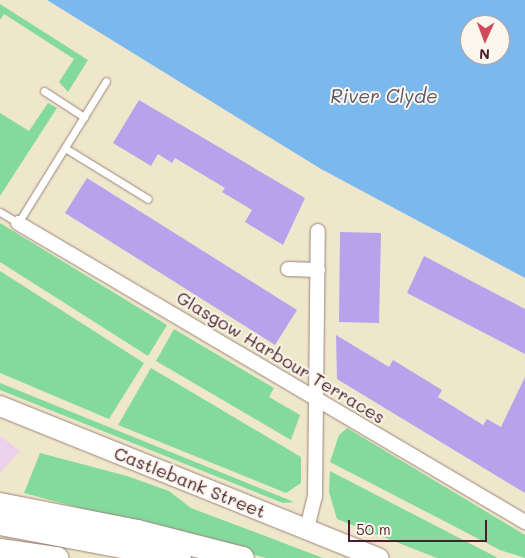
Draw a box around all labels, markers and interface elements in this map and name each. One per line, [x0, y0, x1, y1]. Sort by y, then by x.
north arrow [460, 15, 510, 65]
text: N [479, 45, 490, 64]
water label: River Clyde [330, 85, 438, 107]
street label: Glasgow Harbour Terraces [173, 286, 389, 428]
street label: Castlebank Street [111, 442, 269, 522]
scale bar [350, 510, 489, 542]
text: 50 m [356, 519, 391, 539]

